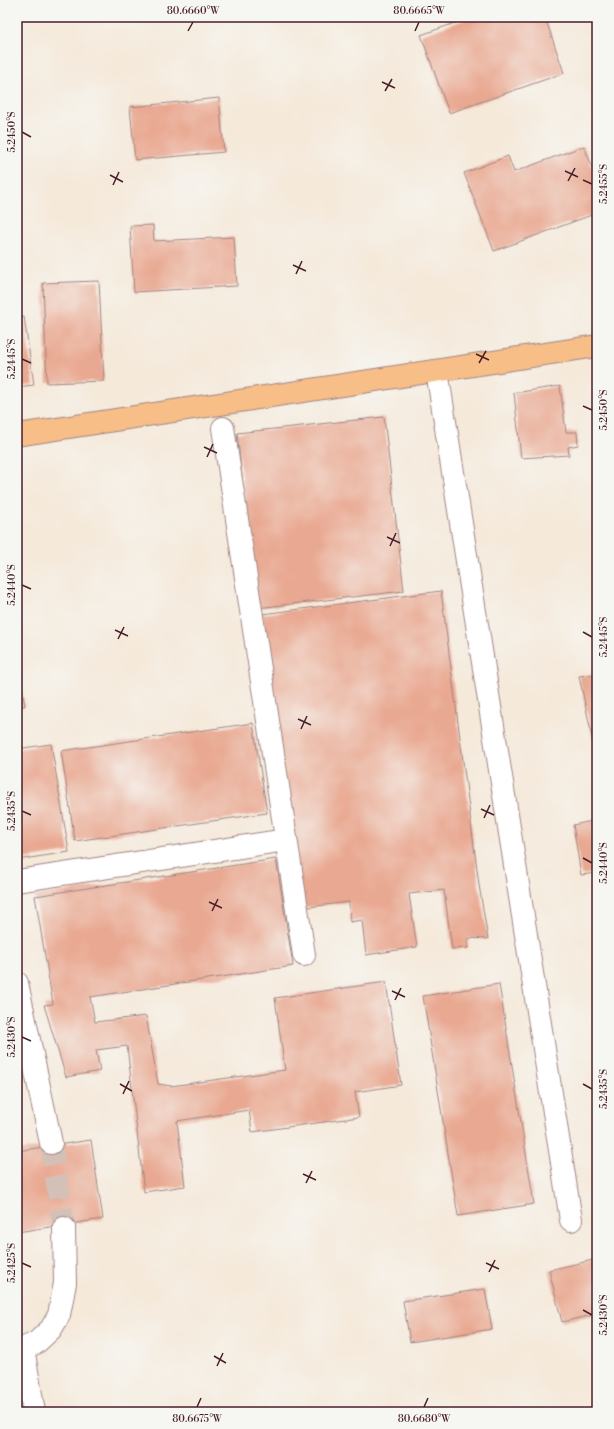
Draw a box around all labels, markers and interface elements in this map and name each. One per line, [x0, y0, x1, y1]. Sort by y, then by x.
text: 80.6660°W [167, 5, 220, 17]
text: 80.6665°W [393, 5, 446, 17]
text: 5.2450°S [6, 111, 18, 153]
text: 5.2455°S [598, 164, 610, 204]
text: 5.2445°S [6, 338, 18, 379]
text: 5.2450°S [598, 389, 610, 431]
text: 5.2440°S [6, 564, 18, 606]
text: 5.2445°S [598, 616, 610, 657]
text: 5.2435°S [6, 791, 18, 831]
text: 5.2440°S [598, 842, 610, 884]
text: 5.2430°S [6, 1016, 18, 1058]
text: 5.2435°S [598, 1069, 610, 1109]
text: 5.2425°S [6, 1243, 18, 1283]
text: 5.2430°S [598, 1294, 610, 1336]
text: 80.6675°W [172, 1413, 223, 1425]
text: 80.6680°W [398, 1413, 451, 1425]

